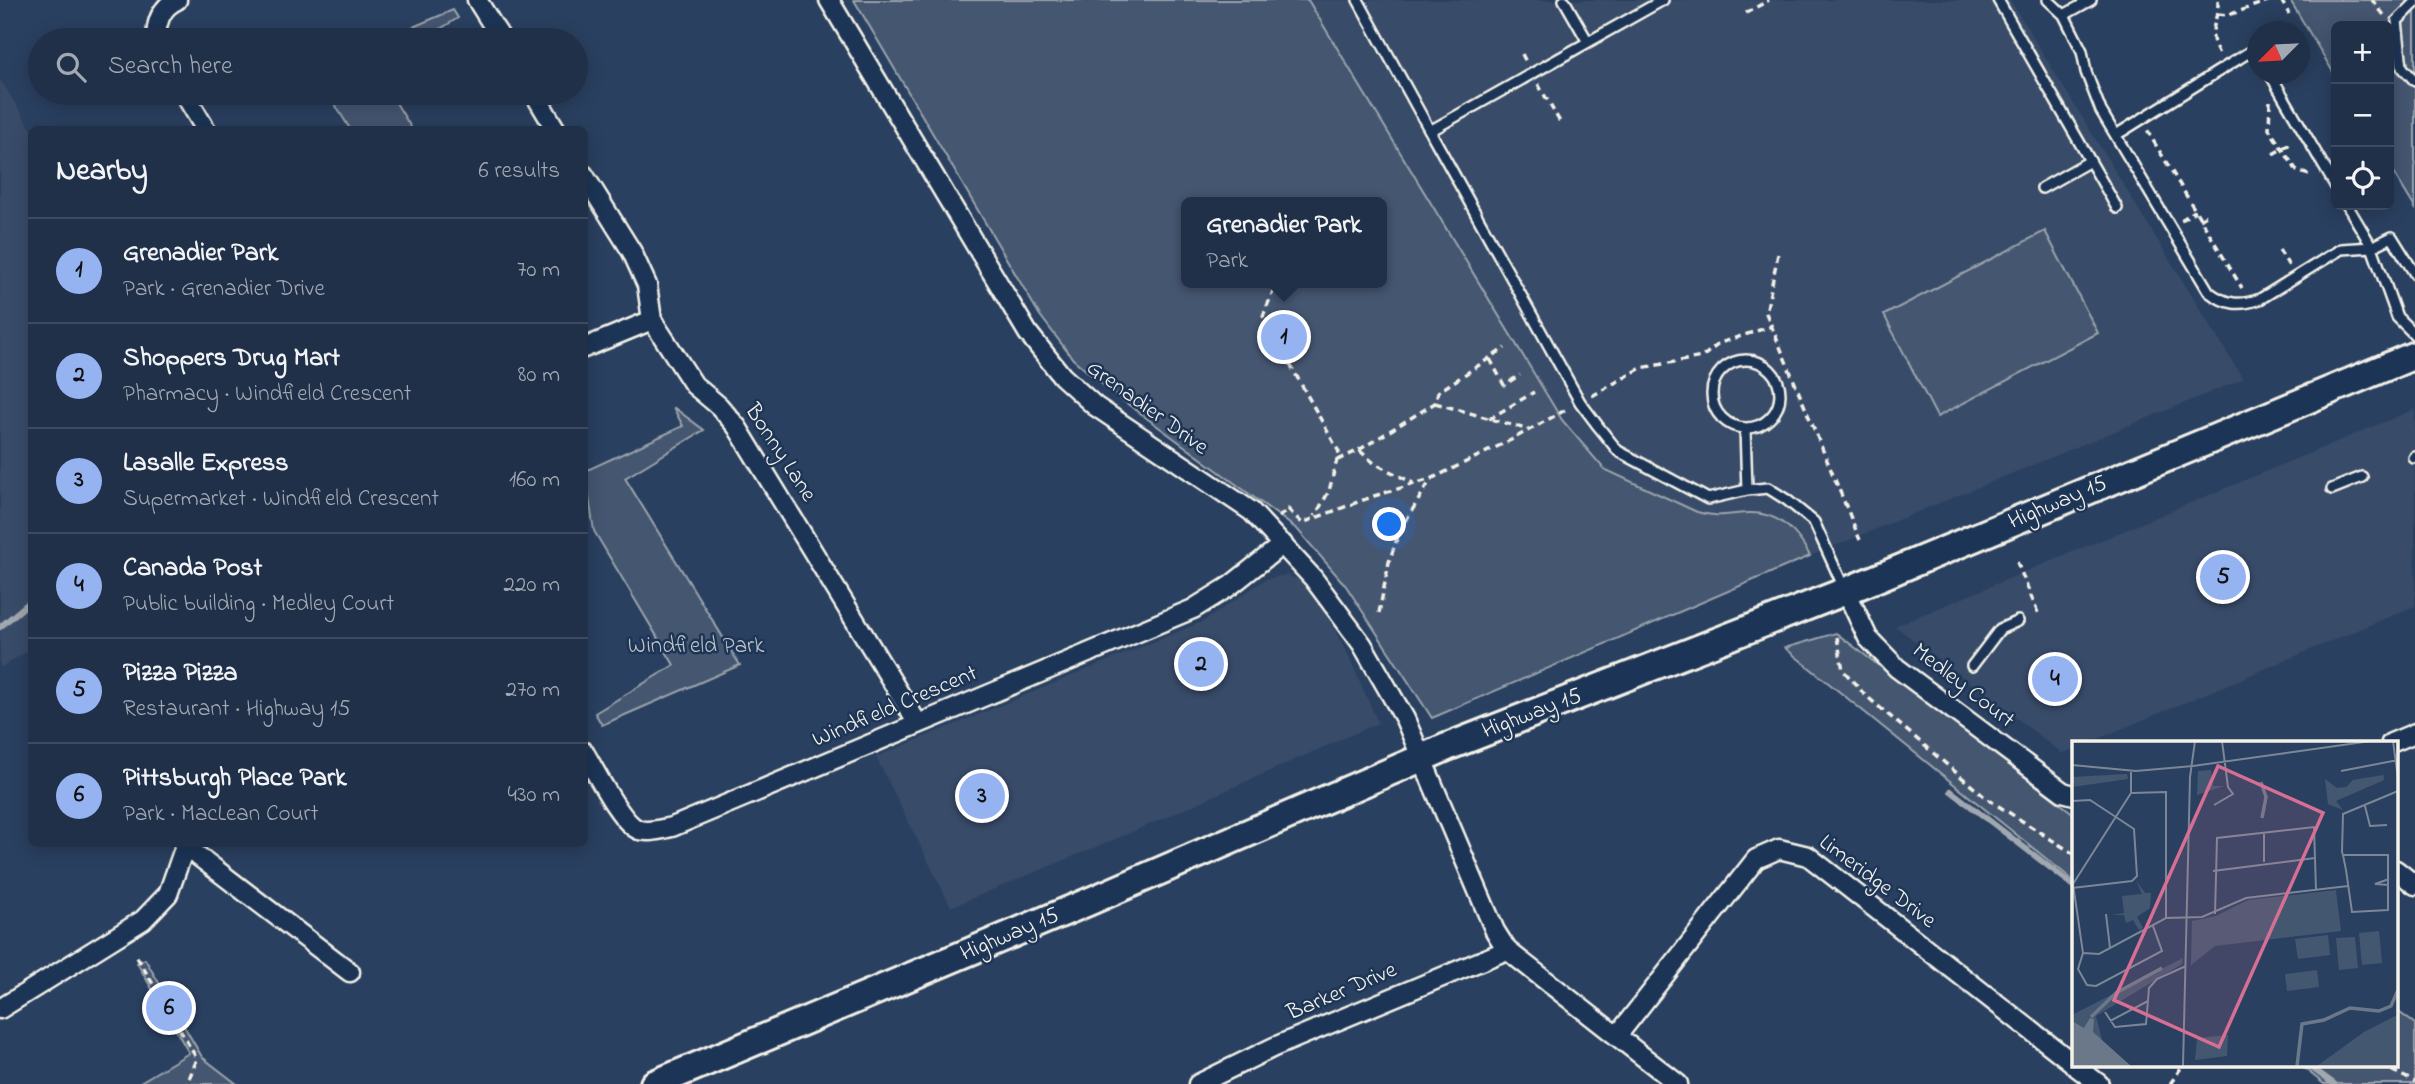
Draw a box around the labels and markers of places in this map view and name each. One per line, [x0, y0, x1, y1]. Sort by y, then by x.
pin: 1 [1261, 311, 1307, 363]
pin: 5 [2200, 551, 2246, 603]
pin: 2 [1178, 638, 1224, 690]
pin: 4 [2032, 653, 2078, 705]
pin: 3 [959, 770, 1005, 822]
pin: 6 [146, 982, 192, 1034]

